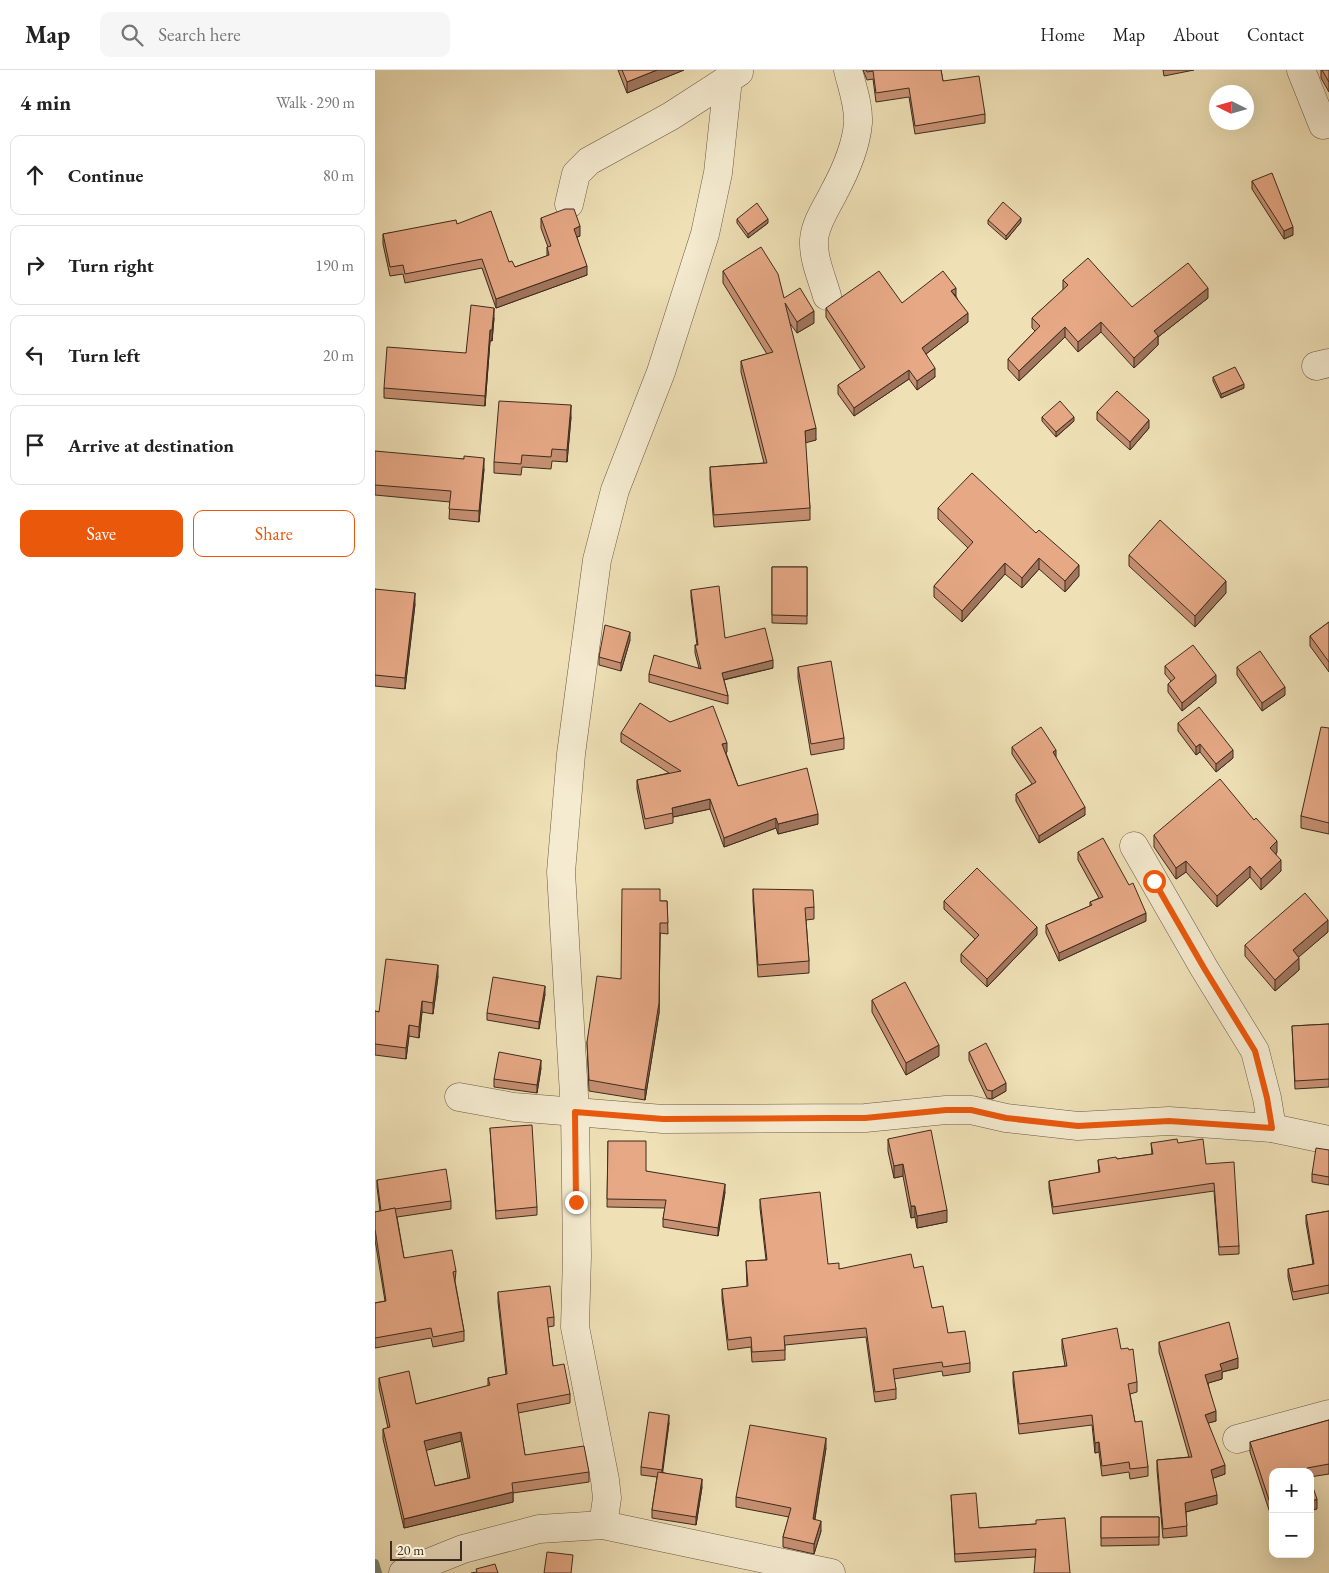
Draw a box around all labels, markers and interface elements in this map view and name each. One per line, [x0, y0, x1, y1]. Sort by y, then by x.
search box [100, 12, 450, 57]
text: Map [25, 19, 70, 50]
icon: search [118, 21, 146, 49]
text: Search here [158, 22, 241, 47]
text: Home [1040, 23, 1085, 46]
text: Map [1113, 23, 1145, 46]
text: About [1173, 23, 1219, 46]
text: Contact [1247, 23, 1304, 46]
north arrow [1209, 85, 1254, 130]
text: 4 min [20, 89, 71, 116]
text: Walk · 290 m [276, 92, 355, 113]
icon: ahead [21, 161, 49, 189]
text: Continue [68, 163, 143, 188]
text: 80 m [323, 165, 354, 186]
icon: right [21, 251, 49, 279]
text: Turn right [68, 253, 154, 278]
text: 190 m [315, 255, 354, 276]
icon: left [21, 341, 49, 369]
text: Turn left [68, 343, 140, 368]
text: 20 m [323, 345, 354, 366]
icon: arrive [21, 431, 49, 459]
text: Arrive at destination [68, 433, 234, 458]
button: Save [20, 510, 183, 557]
button: Share [193, 510, 355, 557]
route start [1143, 870, 1166, 893]
route end [565, 1191, 588, 1214]
map controls [1269, 1468, 1314, 1558]
button: + [1269, 1468, 1314, 1513]
button: − [1269, 1513, 1314, 1558]
scale bar [390, 1538, 463, 1561]
text: 20 m [397, 1541, 424, 1559]

